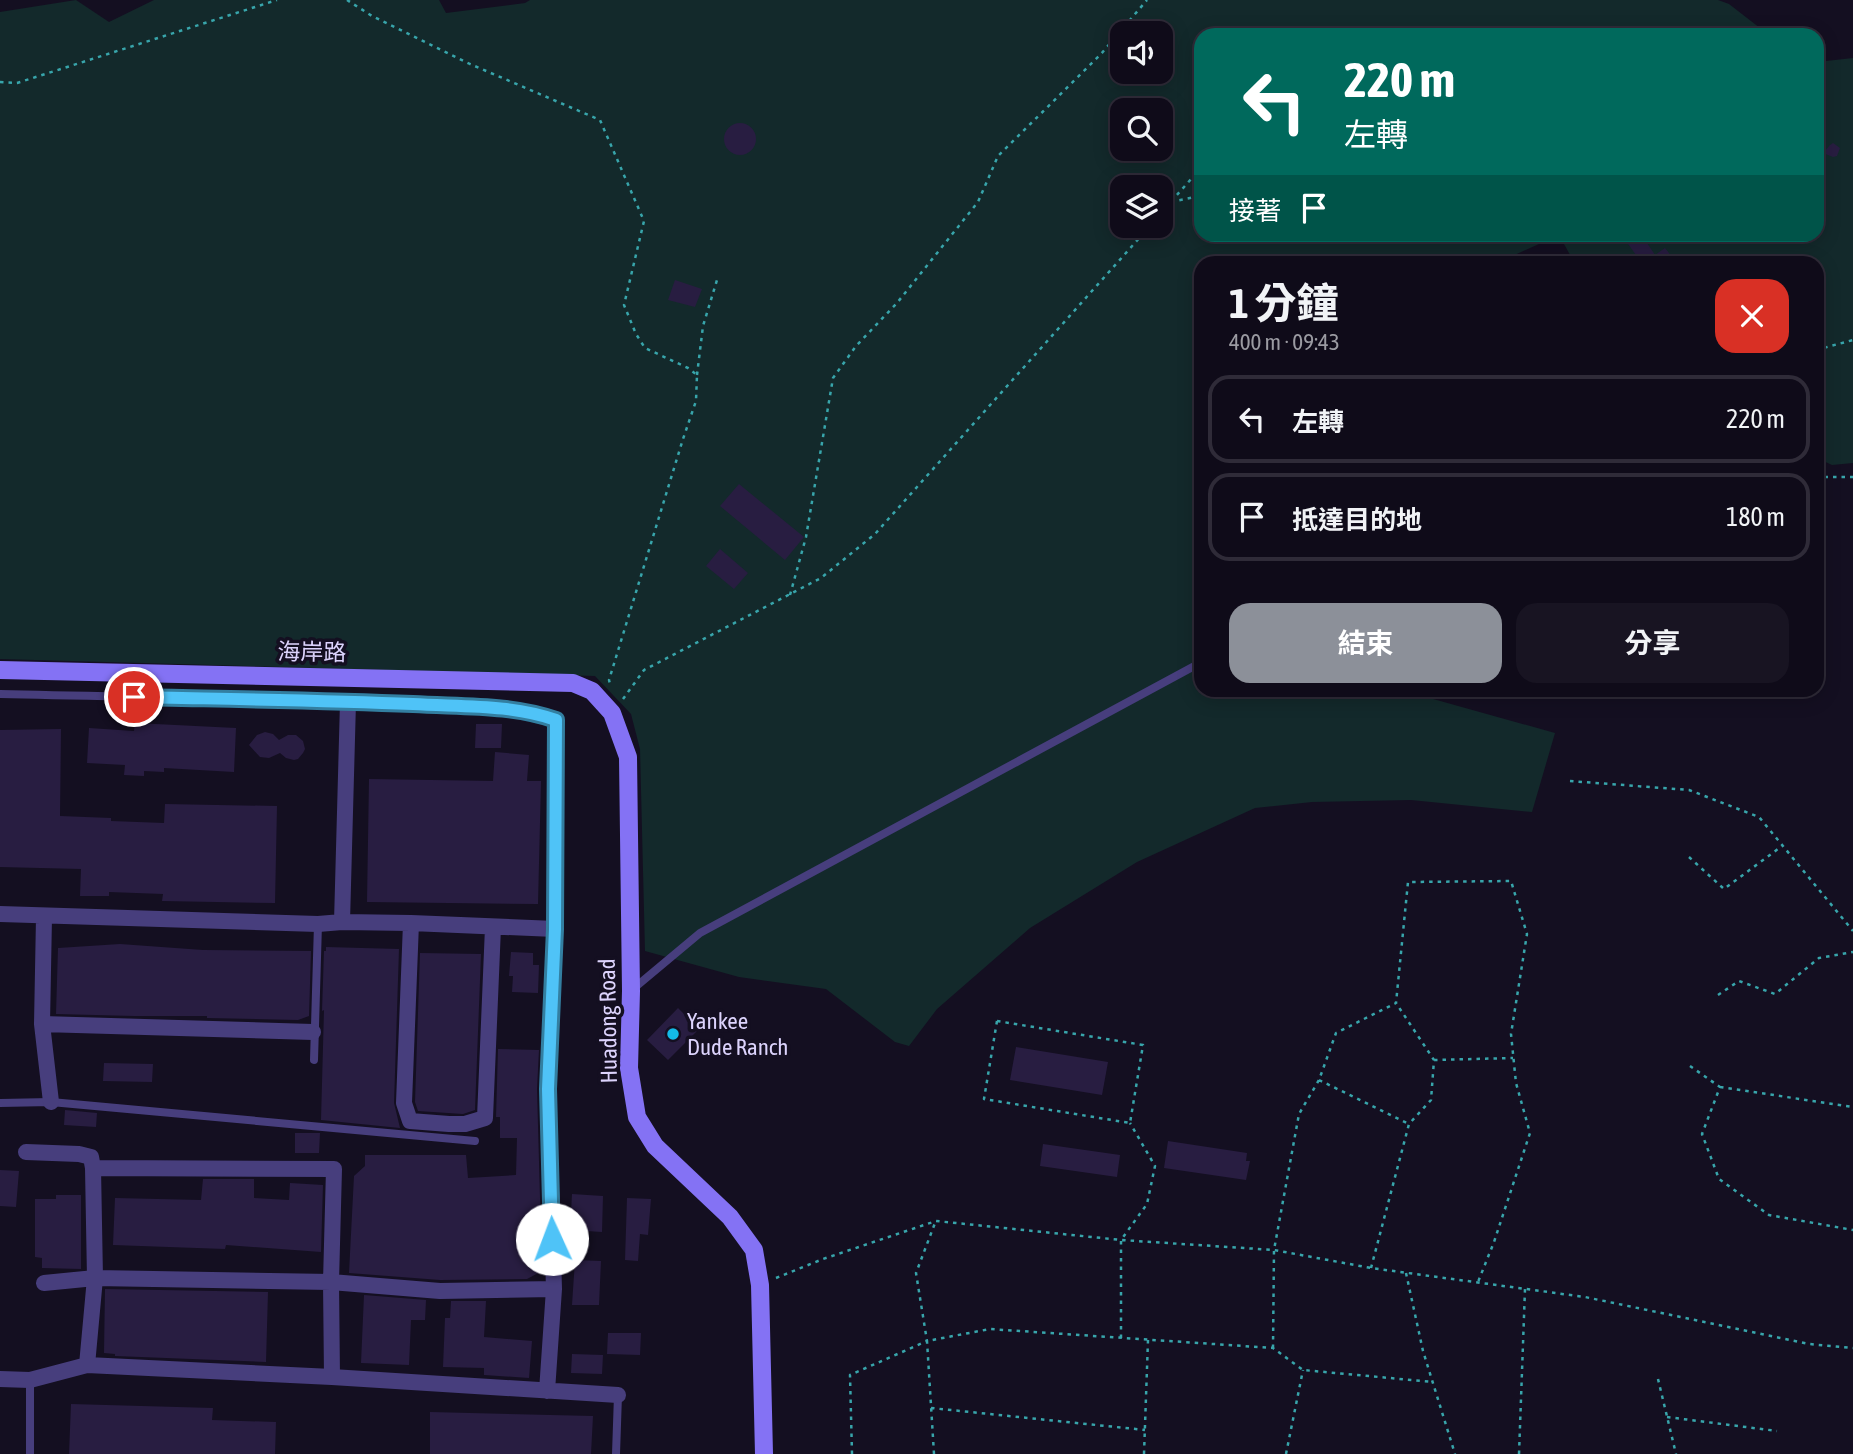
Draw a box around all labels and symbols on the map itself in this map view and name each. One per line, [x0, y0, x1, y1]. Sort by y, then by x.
street label: 海岸路 [277, 638, 347, 666]
pin [104, 667, 164, 727]
street label: Huadong Road [594, 958, 622, 1084]
place label: Yankee Dude Ranch [687, 1008, 789, 1060]
marker: Yankee Dude Ranch [665, 1026, 681, 1042]
position arrow [515, 1202, 589, 1276]

